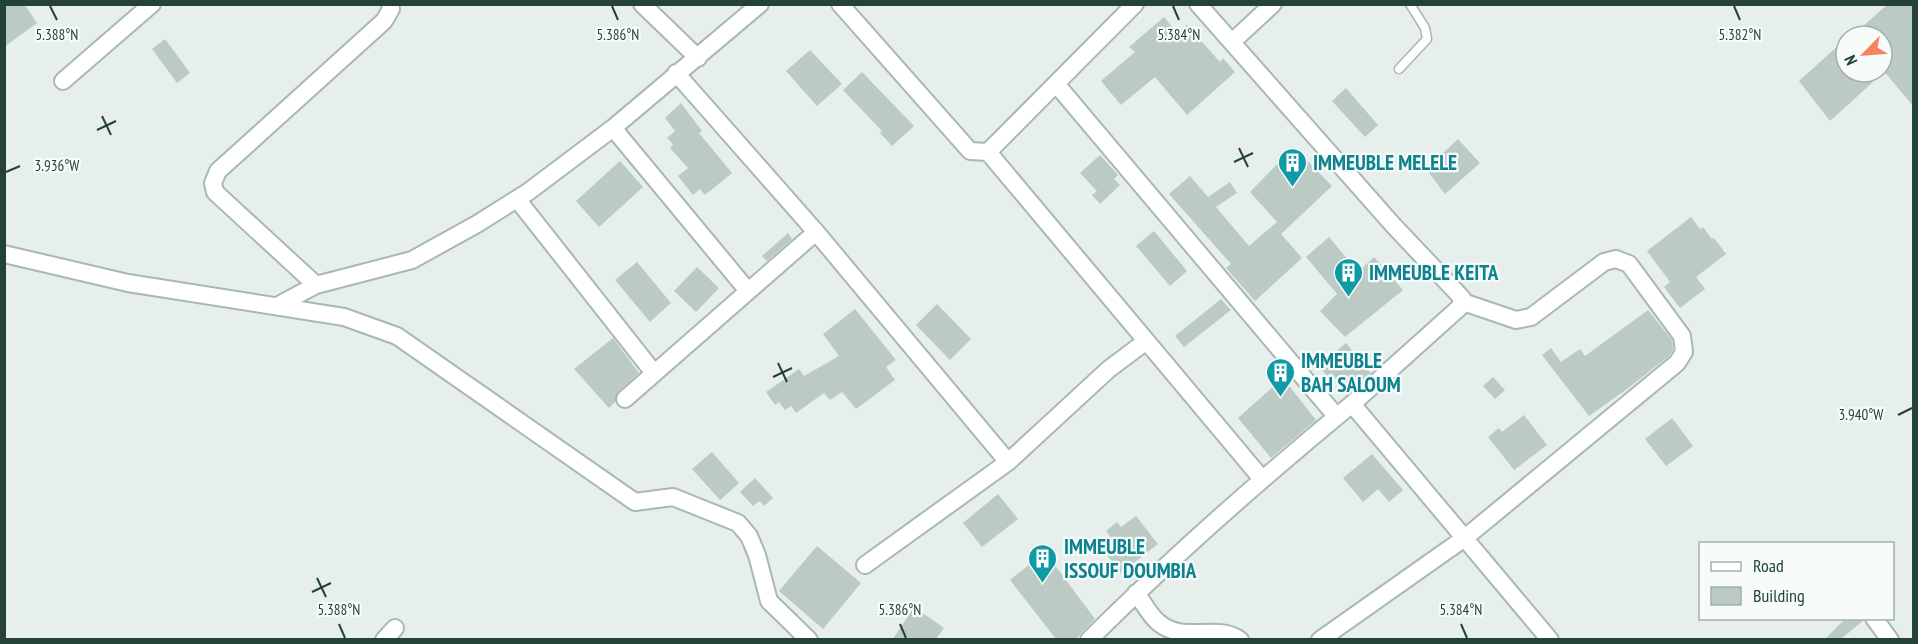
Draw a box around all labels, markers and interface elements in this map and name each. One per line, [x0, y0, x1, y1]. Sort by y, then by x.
north arrow [1834, 24, 1894, 84]
text: 5.388°N [36, 25, 78, 44]
text: 5.386°N [597, 25, 639, 44]
text: 5.384°N [1158, 25, 1200, 44]
text: 5.382°N [1719, 25, 1761, 44]
text: N [1840, 52, 1861, 68]
building icon: IMMEUBLE MELELE [1276, 146, 1308, 188]
place label: IMMEUBLE MELELE [1313, 149, 1457, 176]
text: 3.936°W [35, 156, 79, 175]
building icon: IMMEUBLE KEITA [1332, 256, 1364, 298]
place label: IMMEUBLE KEITA [1369, 259, 1499, 286]
place label: IMMEUBLE BAH SALOUM [1301, 347, 1401, 398]
building icon: IMMEUBLE BAH SALOUM [1264, 356, 1296, 398]
text: 3.940°W [1839, 405, 1883, 424]
place label: IMMEUBLE ISSOUF DOUMBIA [1064, 533, 1197, 584]
building icon: IMMEUBLE ISSOUF DOUMBIA [1027, 542, 1059, 584]
legend [1699, 542, 1894, 620]
text: Road [1753, 554, 1784, 577]
text: Building [1753, 584, 1805, 607]
text: 5.388°N [318, 600, 360, 619]
text: 5.386°N [879, 600, 921, 619]
text: 5.384°N [1440, 600, 1482, 619]

